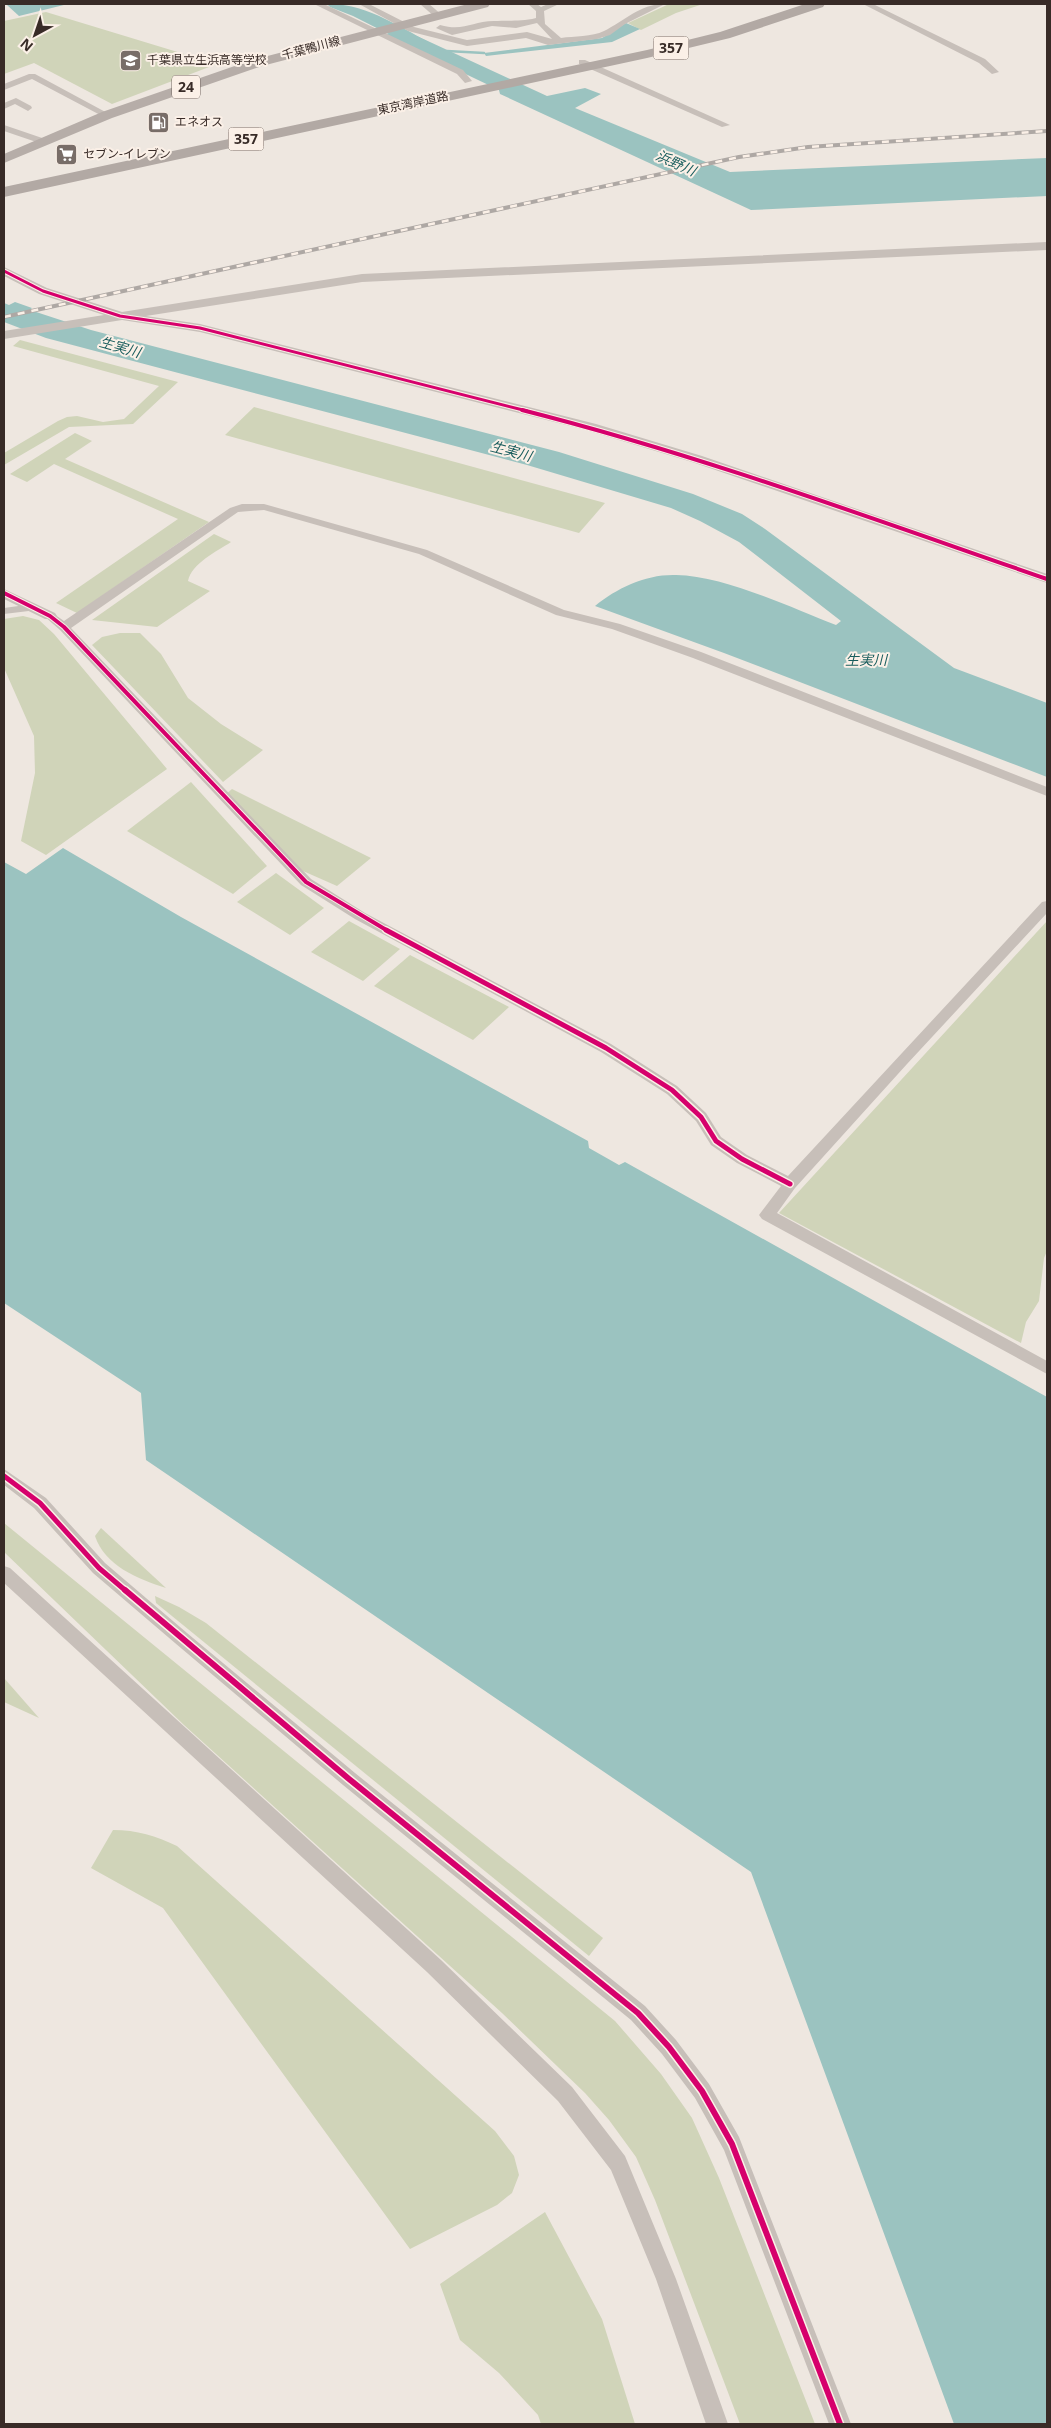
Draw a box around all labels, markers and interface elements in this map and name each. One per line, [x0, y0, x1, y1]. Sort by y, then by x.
north arrow [10, 10, 60, 60]
street label: 千葉鴨川線 [280, 32, 342, 63]
text: N [16, 34, 37, 56]
road number: 357 [654, 36, 688, 59]
school or university icon: 千葉県立生浜高等学校 [119, 48, 143, 72]
place label: 千葉県立生浜高等学校 [147, 51, 267, 68]
road number: 24 [172, 75, 200, 98]
street label: 東京湾岸道路 [376, 87, 450, 118]
fuel station icon: エネオス [147, 110, 171, 134]
place label: エネオス [175, 113, 223, 130]
road number: 357 [228, 128, 264, 150]
supermarket icon: セブン-イレブン [55, 142, 79, 166]
place label: セブン-イレブン [83, 145, 171, 162]
water label: 浜野川 [653, 145, 701, 181]
water label: 生実川 [97, 332, 145, 362]
water label: 生実川 [488, 436, 536, 466]
water label: 生実川 [845, 650, 889, 669]

